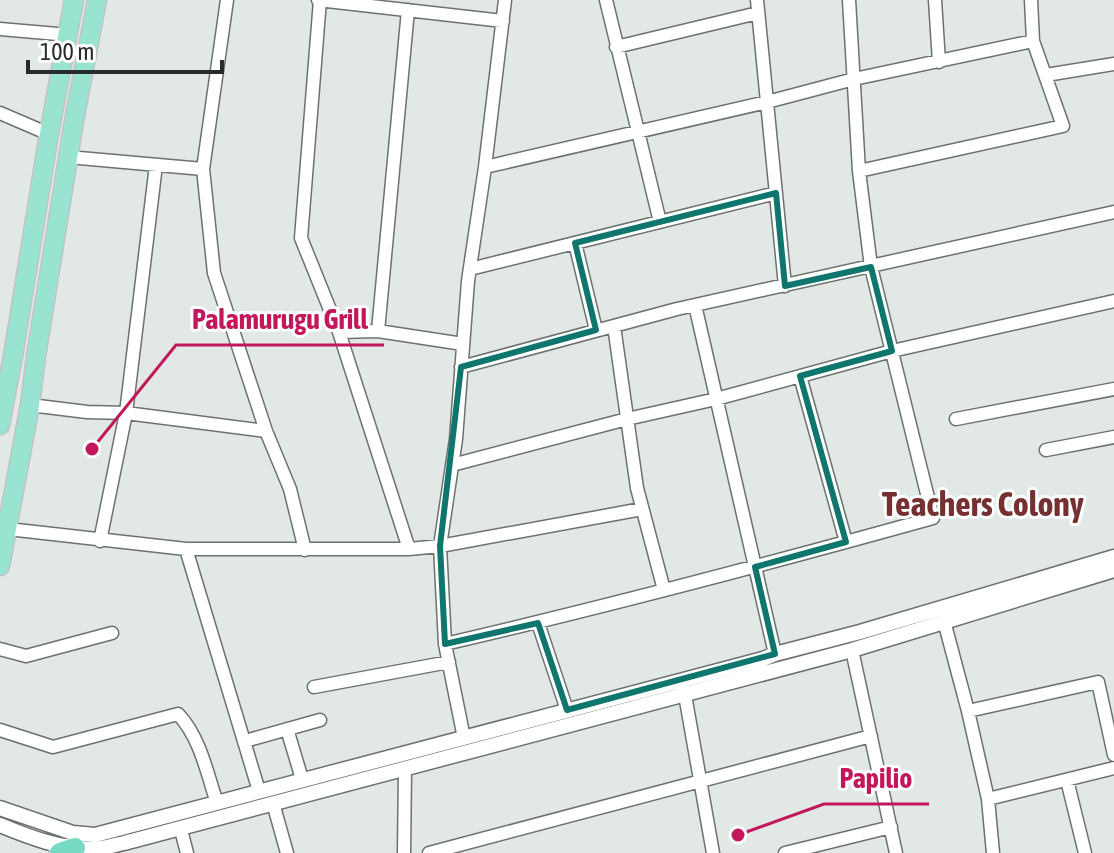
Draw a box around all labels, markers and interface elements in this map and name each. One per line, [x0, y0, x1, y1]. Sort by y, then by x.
scale bar [28, 24, 222, 74]
text: 100 m [40, 38, 94, 65]
callout: Palamurugu Grill [176, 293, 384, 345]
text: Palamurugu Grill [192, 303, 369, 335]
district label: Teachers Colony [882, 484, 1084, 523]
callout: Papilio [824, 752, 929, 804]
text: Papilio [840, 762, 912, 794]

